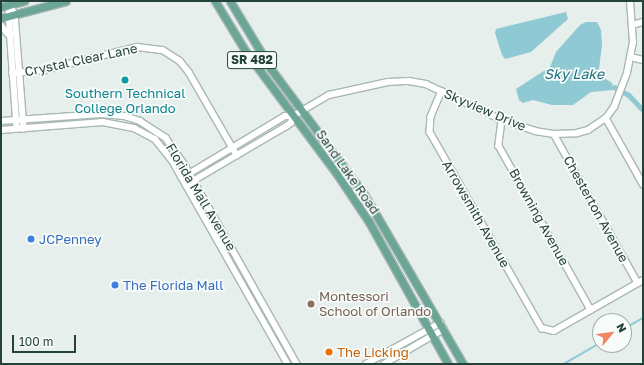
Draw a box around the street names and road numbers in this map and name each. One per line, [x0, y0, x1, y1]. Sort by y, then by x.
street label: Crystal Clear Lane [23, 40, 139, 80]
road number: SR 482 [227, 50, 277, 70]
street label: Skyview Drive [442, 86, 528, 134]
street label: Sand Lake Road [313, 127, 383, 217]
street label: Florida Mall Avenue [163, 140, 239, 254]
street label: Chesterton Avenue [560, 153, 632, 265]
street label: Arrowsmith Avenue [439, 158, 513, 270]
street label: Browning Avenue [506, 166, 572, 268]

